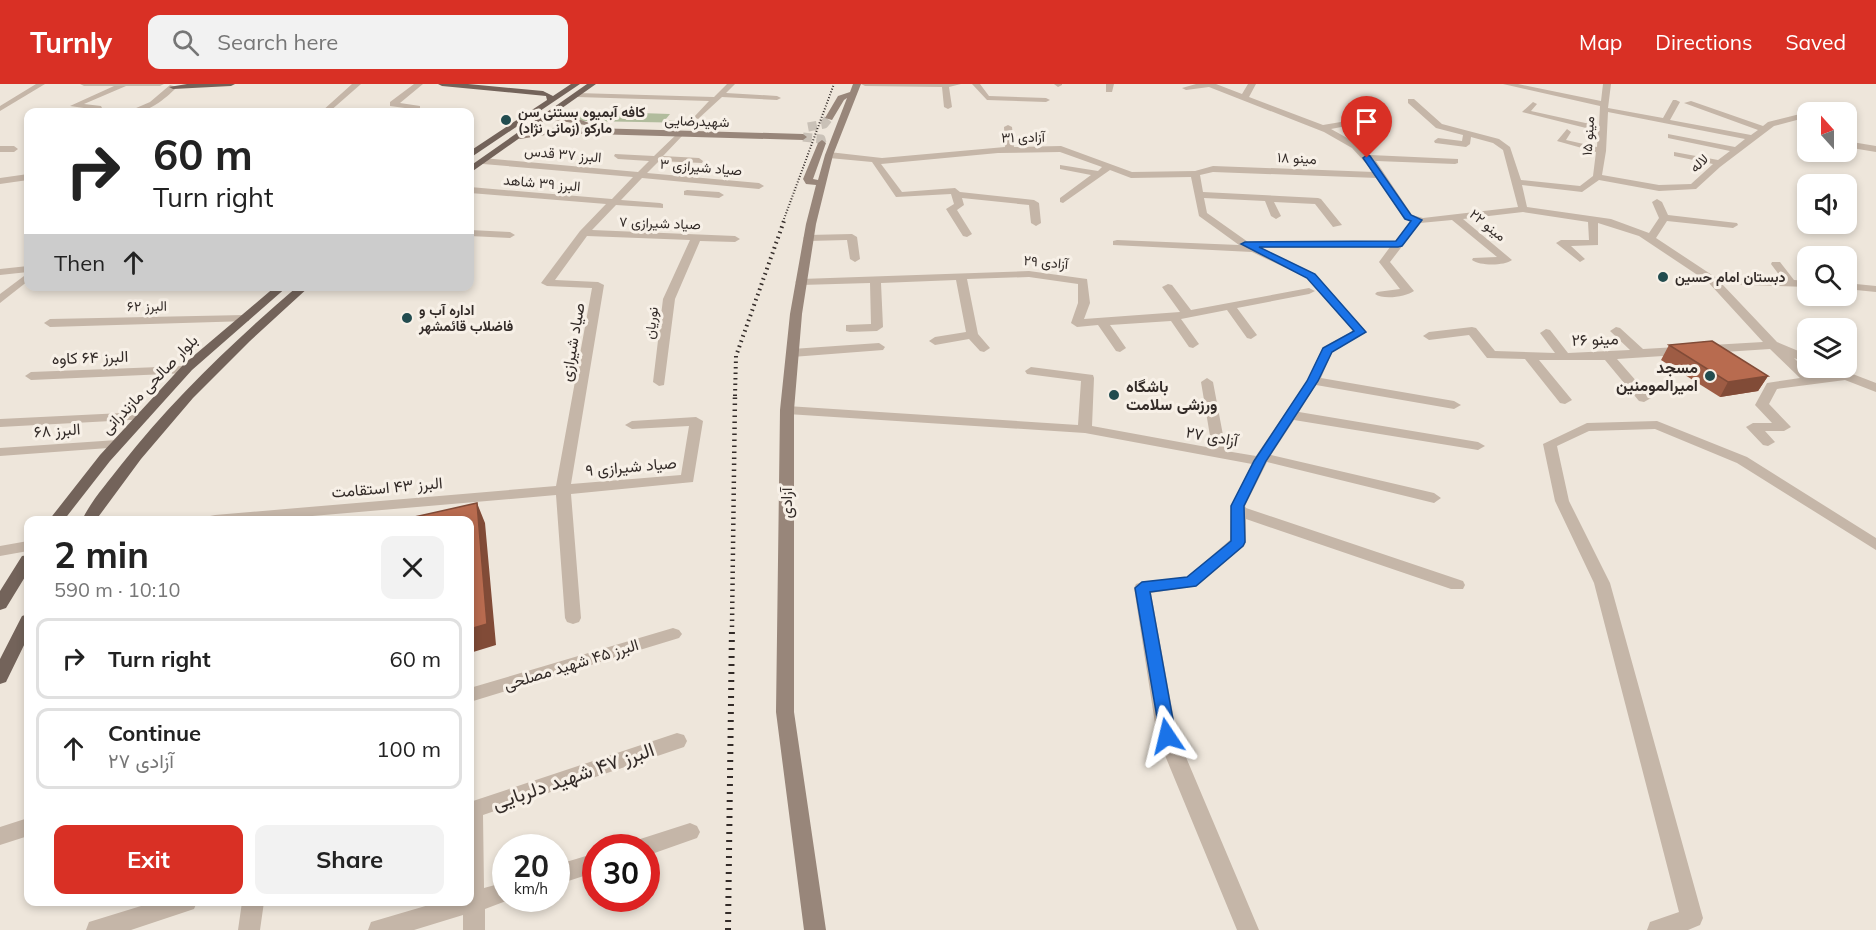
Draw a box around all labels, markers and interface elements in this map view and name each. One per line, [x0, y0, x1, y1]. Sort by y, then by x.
search box [148, 15, 568, 69]
text: Turnly [30, 25, 112, 60]
icon: search [169, 26, 202, 59]
text: Search here [217, 28, 338, 56]
text: Map [1579, 29, 1622, 55]
text: Directions [1655, 29, 1752, 55]
text: Saved [1785, 29, 1846, 55]
pin [1341, 96, 1392, 158]
north arrow [1797, 102, 1857, 162]
map controls [1797, 102, 1857, 378]
place label: کافه آبمیوه بستنی سن مارکو (زمانی نژاد) [518, 103, 645, 137]
icon: arrive [1350, 105, 1383, 138]
street label: شهیدرضایی [664, 111, 730, 131]
marker: کافه آبمیوه بستنی سن مارکو (زمانی نژاد) [499, 113, 513, 127]
street label: مینو ۱۵ [1578, 116, 1598, 156]
text: 60 m [153, 128, 253, 181]
street label: آزادی ۳۱ [1001, 128, 1047, 146]
icon: right [54, 132, 132, 210]
street label: البرز ۳۷ قدس [524, 142, 602, 166]
street label: مینو ۱۸ [1277, 148, 1317, 168]
street label: لاله [1686, 150, 1712, 176]
street label: صیاد شیرازی ۳ [659, 154, 743, 180]
street label: البرز ۳۹ شاهد [503, 171, 581, 195]
button: sound [1797, 174, 1857, 234]
text: Turn right [153, 180, 273, 214]
street label: مینو ۲۲ [1466, 205, 1510, 245]
street label: صیاد شیرازی ۷ [619, 213, 701, 233]
icon: ahead [117, 246, 150, 279]
button: search [1797, 246, 1857, 306]
text: Then [54, 249, 105, 277]
street label: آزادی ۲۹ [1023, 251, 1071, 273]
place label: دبستان امام حسین [1675, 268, 1786, 286]
marker: دبستان امام حسین [1656, 270, 1670, 284]
street label: البرز ۶۲ [127, 297, 167, 315]
place label: اداره آب و فاضلاب قائمشهر [418, 301, 513, 335]
street label: صیاد شیرازی [555, 301, 590, 383]
street label: نوریان [640, 306, 662, 340]
marker: اداره آب و فاضلاب قائمشهر [400, 311, 414, 325]
button: layers [1797, 318, 1857, 378]
street label: مینو ۲۶ [1571, 328, 1619, 351]
street label: بلوار صالحی مازندرانی [96, 330, 202, 439]
street label: البرز ۶۴ کاوه [51, 346, 129, 369]
place label: مسجد امیرالمومنین [1616, 357, 1698, 396]
marker: مسجد امیرالمومنین [1703, 369, 1717, 383]
place label: باشگاه ورزشی سلامت [1126, 376, 1218, 415]
marker: باشگاه ورزشی سلامت [1107, 388, 1121, 402]
street label: البرز ۶۸ [33, 418, 81, 443]
street label: آزادی ۲۷ [1184, 422, 1241, 452]
street label: صیاد شیرازی ۹ [584, 452, 678, 481]
street label: البرز ۴۳ استقامت [331, 472, 443, 503]
street label: آزادی [776, 486, 797, 518]
text: 2 min [54, 532, 149, 577]
button: close [381, 536, 444, 599]
text: 590 m · 10:10 [54, 577, 180, 602]
street label: البرز ۴۵ شهید مصلحی [501, 634, 641, 695]
icon: right [57, 642, 90, 675]
text: Turn right [108, 645, 211, 673]
text: 60 m [390, 645, 441, 673]
position arrow [1135, 704, 1199, 768]
text: Continue [108, 719, 201, 747]
icon: ahead [57, 732, 90, 765]
text: 100 m [376, 735, 441, 763]
street label: البرز ۴۷ شهید دلربایی [489, 736, 657, 816]
text: آزادی ۲۷ [108, 748, 174, 773]
button: Exit [54, 825, 243, 894]
button: Share [255, 825, 444, 894]
speed limit sign: 30 [582, 834, 660, 912]
text: 20 [513, 847, 549, 885]
text: km/h [514, 879, 548, 898]

